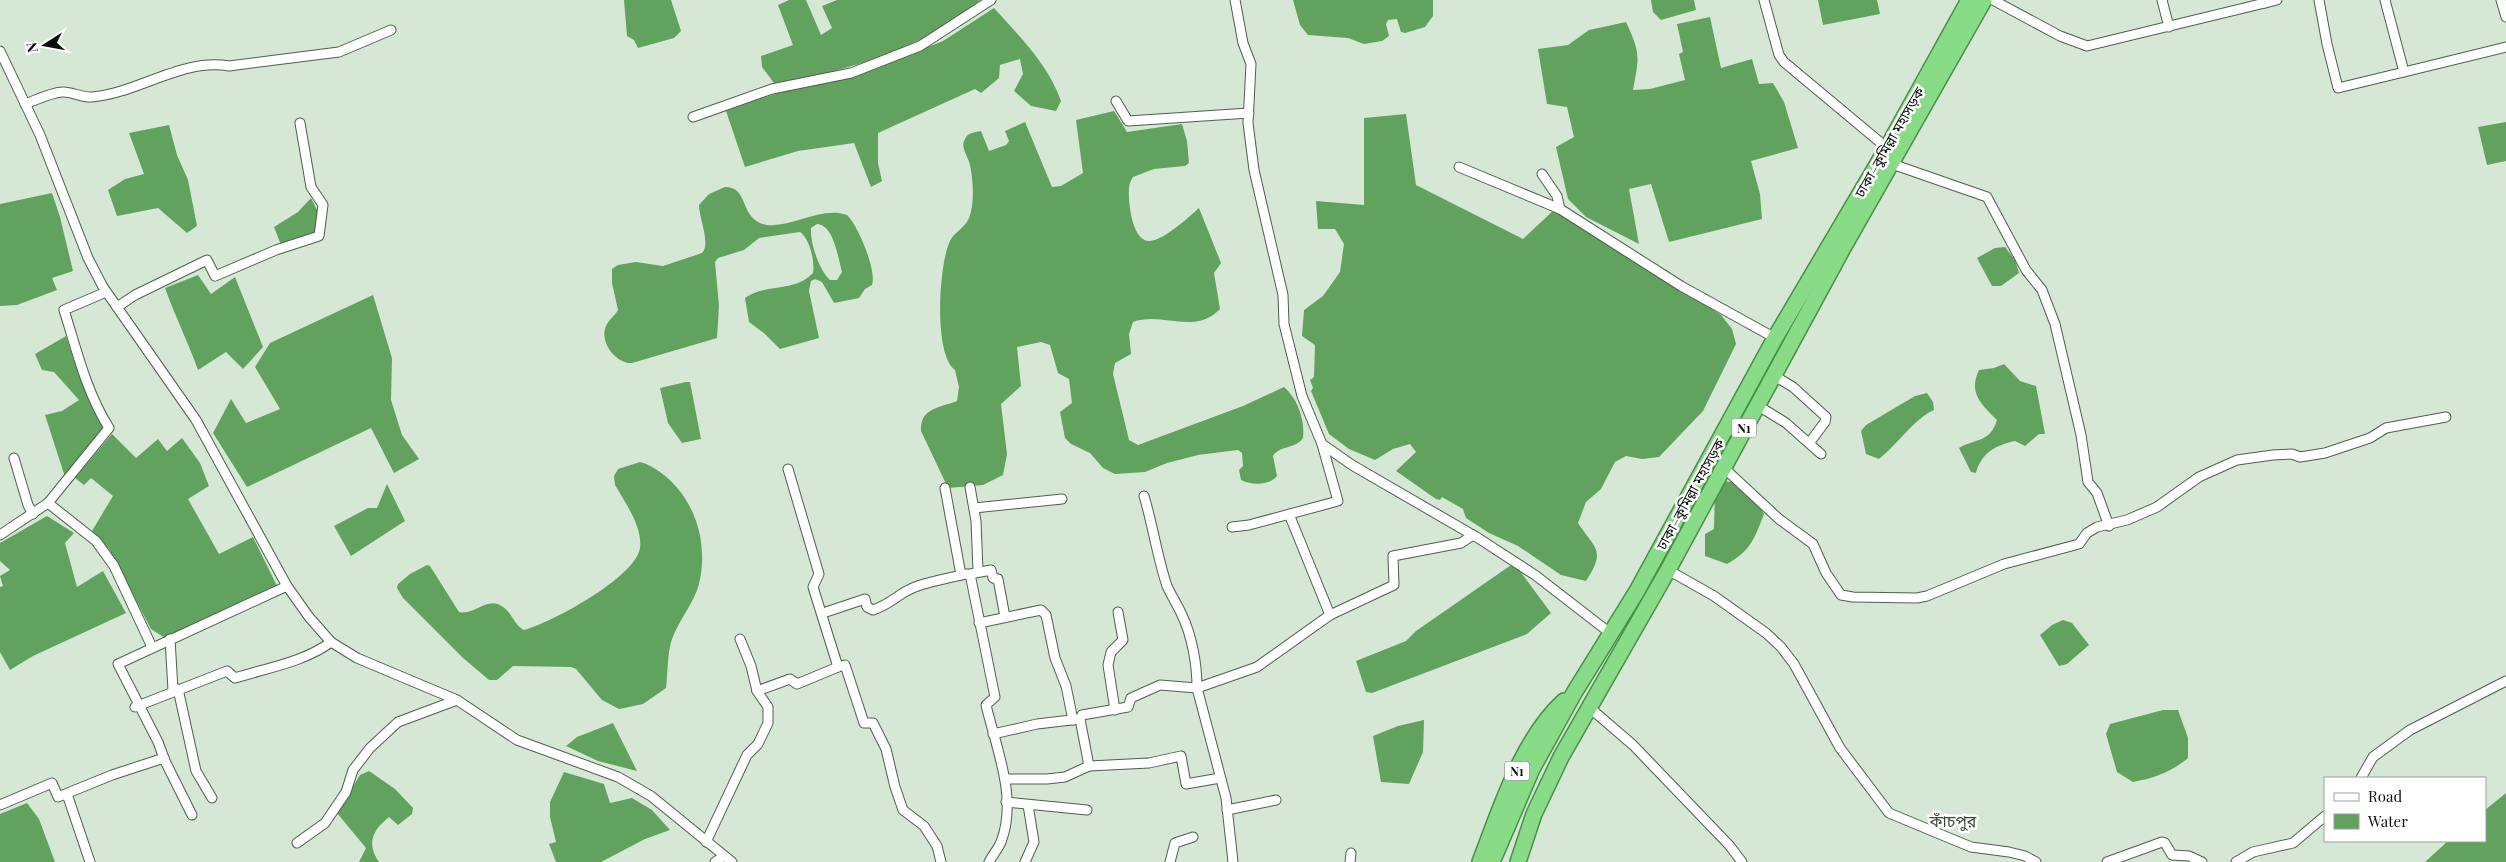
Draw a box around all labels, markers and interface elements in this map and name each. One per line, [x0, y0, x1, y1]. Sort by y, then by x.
north arrow [20, 20, 70, 70]
text: N [21, 41, 42, 54]
street label: ঢাকা–কুমিল্লা মহাসড়ক [1849, 83, 1929, 201]
road number: N1 [1732, 418, 1756, 438]
street label: ঢাকা–কুমিল্লা মহাসড়ক [1651, 434, 1729, 554]
road number: N1 [1504, 761, 1530, 780]
legend [2324, 777, 2486, 842]
text: Road [2368, 786, 2402, 806]
district label: কাঁচপুর [1929, 810, 1977, 831]
text: Water [2367, 811, 2408, 831]

